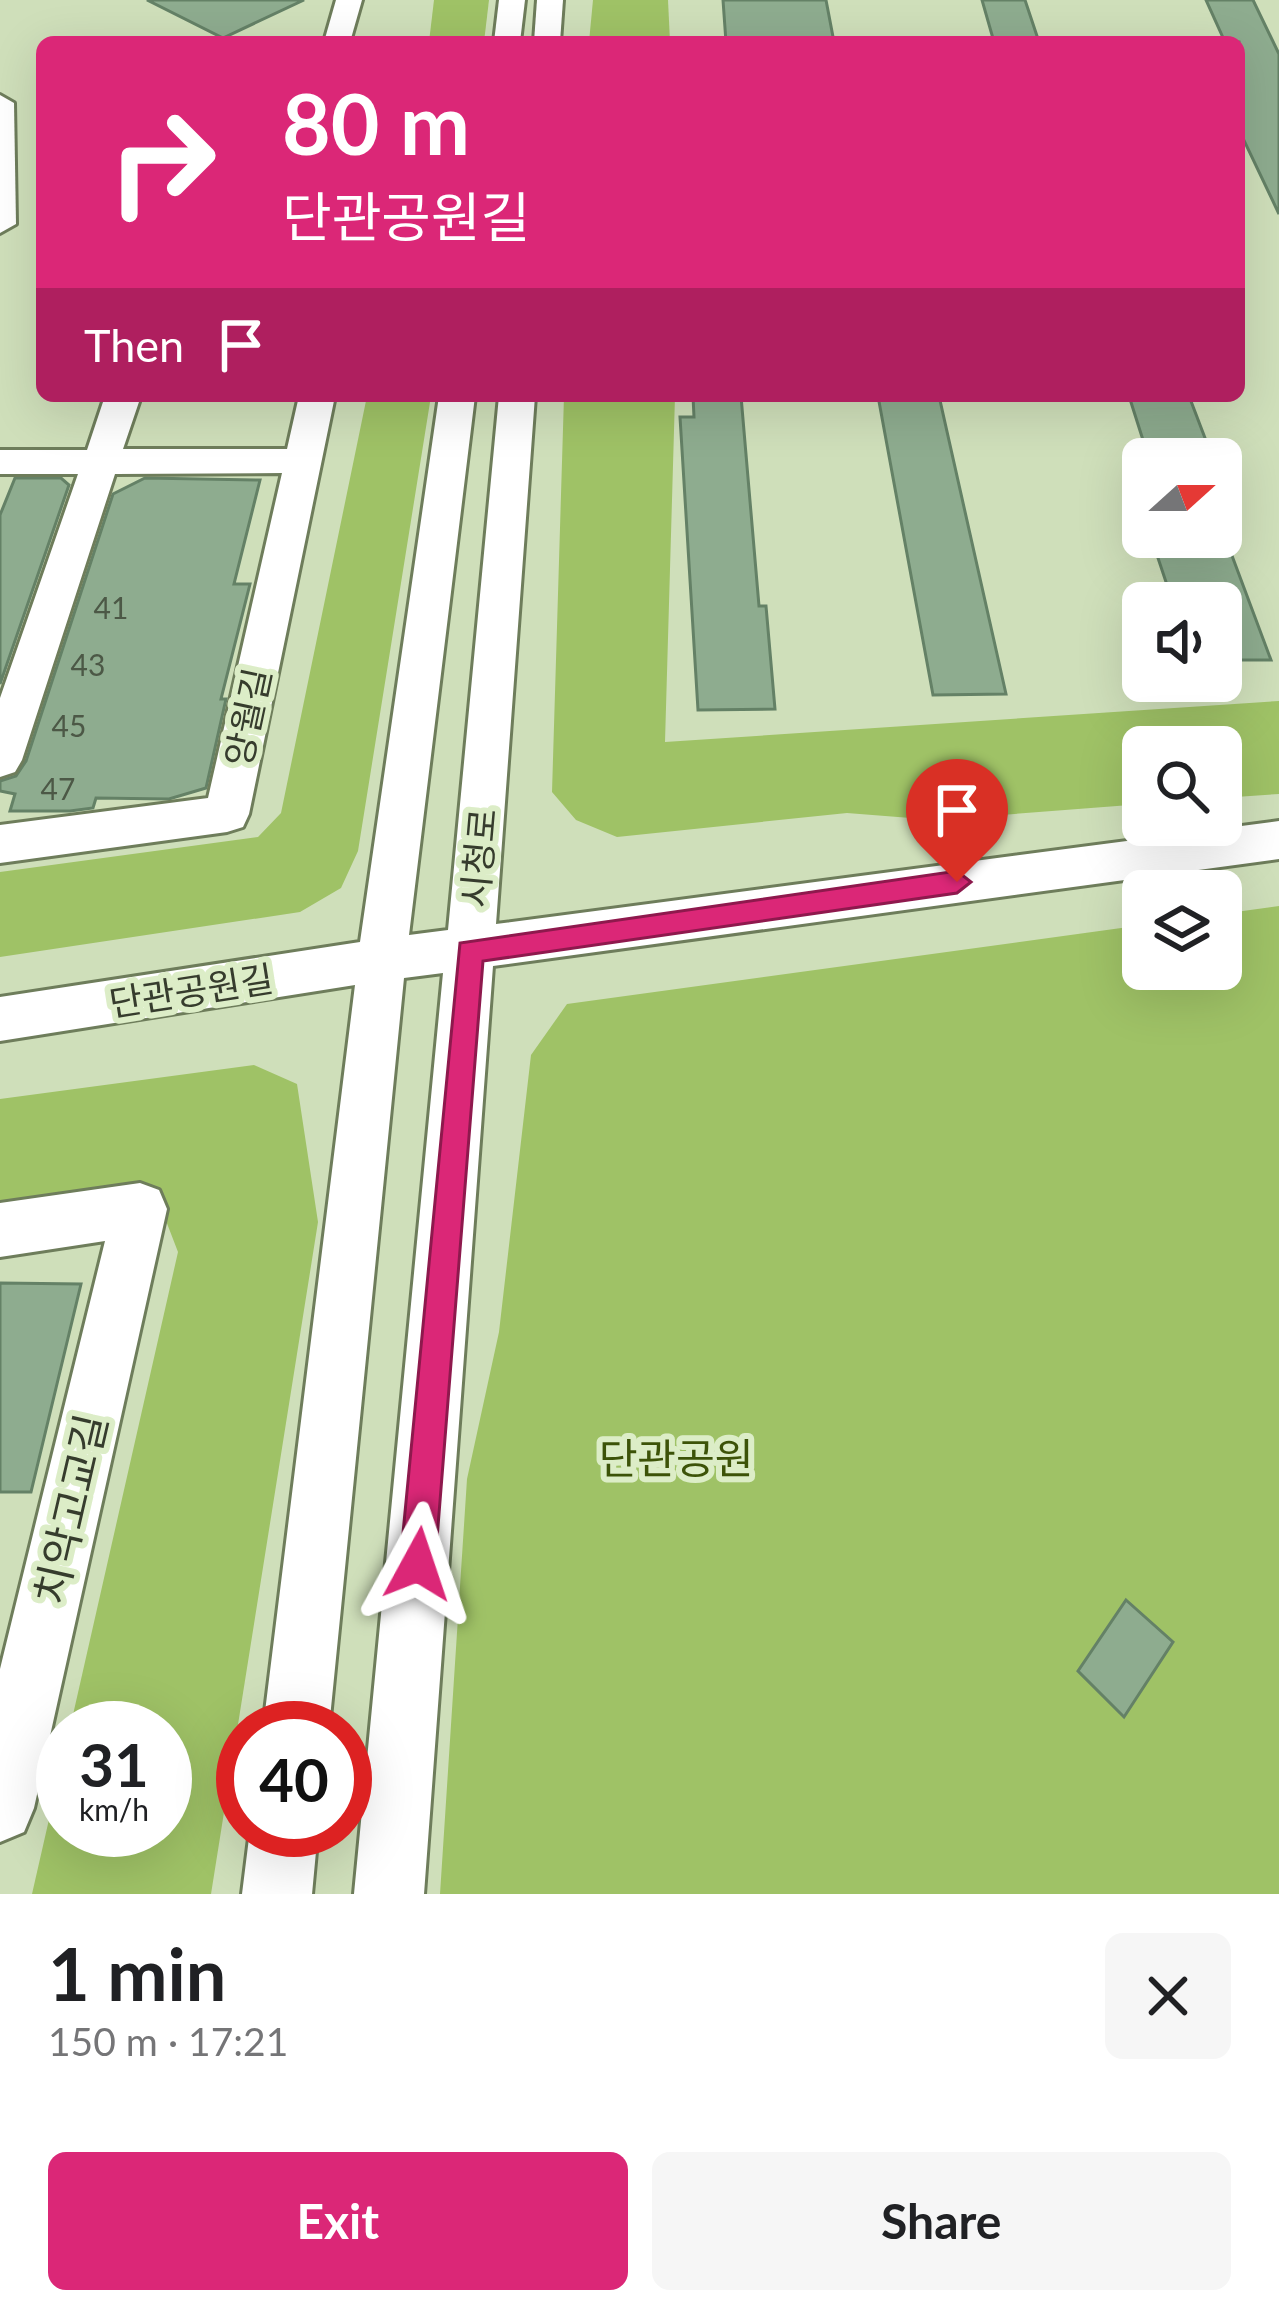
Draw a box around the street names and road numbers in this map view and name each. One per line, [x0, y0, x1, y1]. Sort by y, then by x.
street label: 앙월길 [215, 664, 279, 770]
street label: 시청로 [452, 807, 504, 909]
street label: 단관공원길 [106, 955, 276, 1025]
street label: 치악고교길 [24, 1409, 116, 1609]

